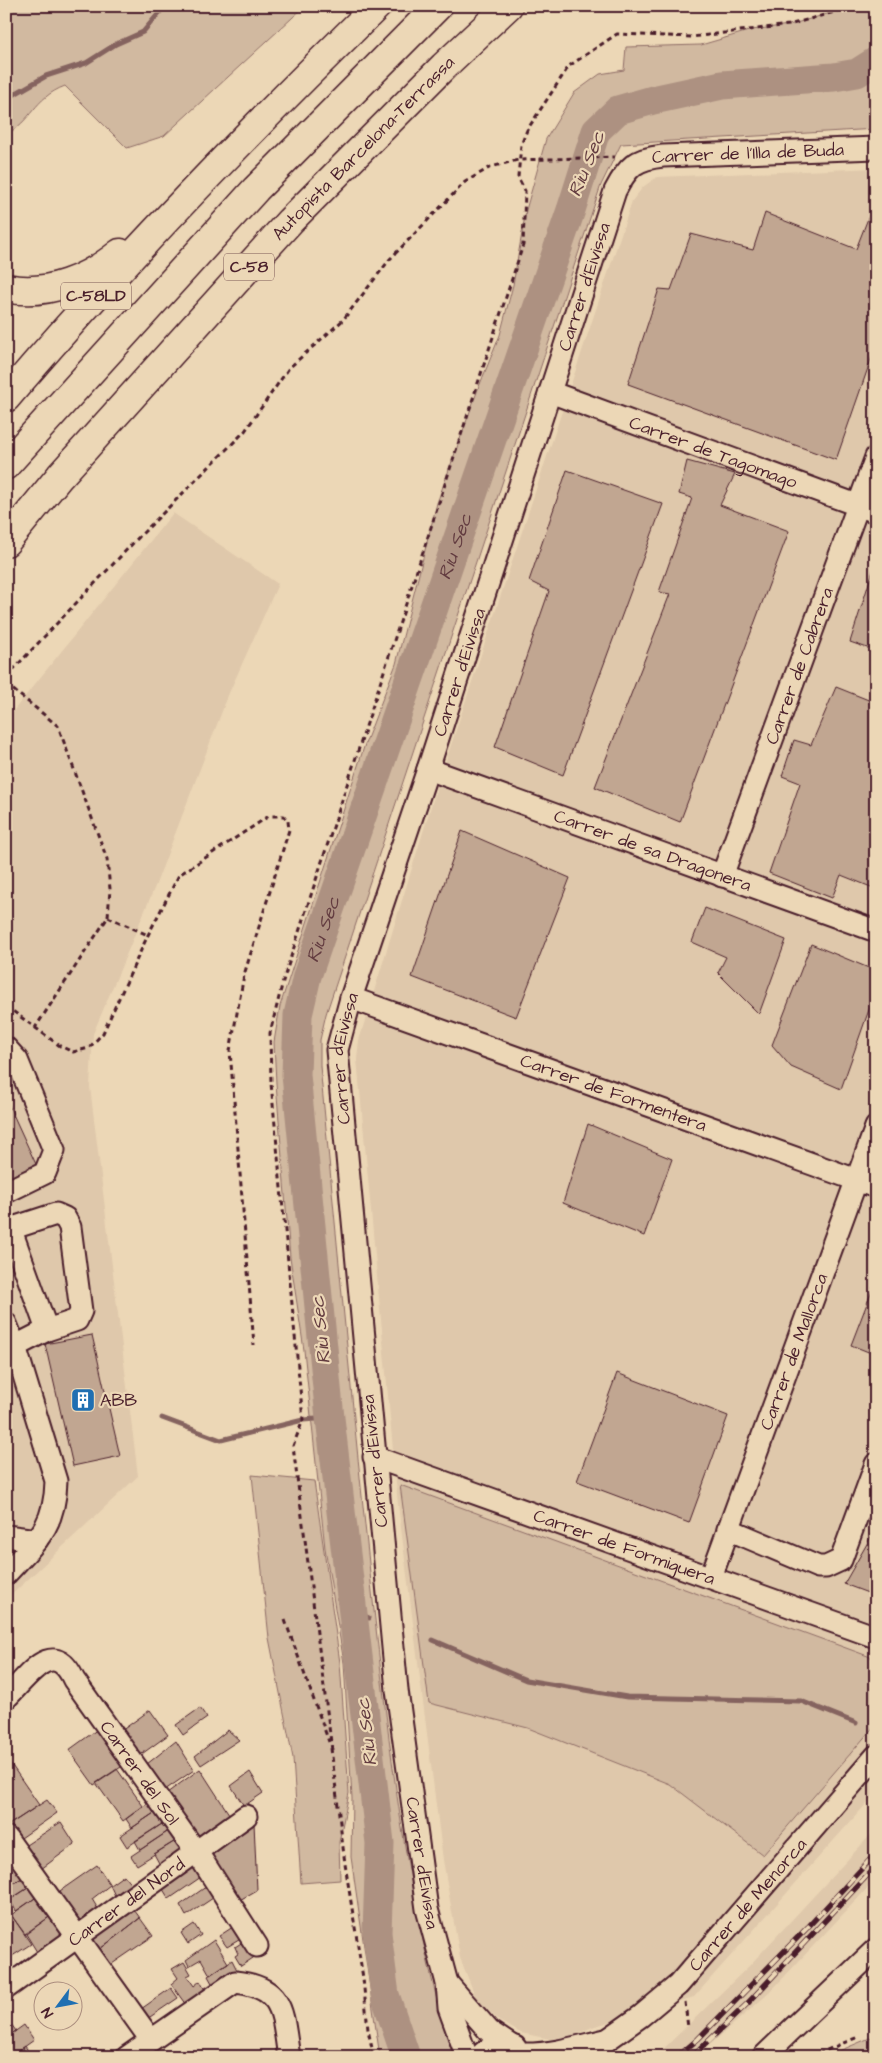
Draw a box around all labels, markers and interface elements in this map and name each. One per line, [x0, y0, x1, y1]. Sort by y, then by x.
street label: Autopista Barcelona-Terrassa [266, 50, 460, 246]
water label: Riu Sec [562, 126, 613, 201]
street label: Carrer de l'Illa de Buda [650, 137, 844, 170]
street label: Carrer d'Eivissa [552, 219, 616, 354]
road number: C-58 [224, 253, 274, 280]
road number: C-58LD [61, 282, 131, 310]
street label: Carrer de Tagomago [626, 410, 801, 494]
water label: Riu Sec [431, 509, 479, 583]
street label: Carrer de Cabrera [759, 584, 840, 748]
street label: Carrer d'Eivissa [427, 605, 492, 740]
street label: Carrer de sa Dragonera [551, 803, 755, 897]
water label: Riu Sec [299, 892, 347, 966]
street label: Carrer d'Eivissa [324, 989, 364, 1125]
street label: Carrer de Formentera [517, 1047, 710, 1138]
street label: Carrer de Mallorca [753, 1270, 834, 1434]
water label: Riu Sec [304, 1294, 338, 1365]
building icon: ABB [70, 1387, 96, 1413]
place label: ABB [100, 1388, 137, 1413]
street label: Carrer d'Eivissa [356, 1393, 394, 1529]
street label: Carrer de Formiguera [530, 1503, 719, 1591]
water label: Riu Sec [349, 1696, 385, 1767]
street label: Carrer del Sol [94, 1716, 186, 1830]
street label: Carrer d'Eivissa [399, 1795, 445, 1931]
street label: Carrer de Menorca [683, 1832, 812, 1977]
street label: Carrer del Nord [63, 1851, 190, 1952]
north arrow [32, 1980, 82, 2030]
text: N [37, 2003, 59, 2021]

